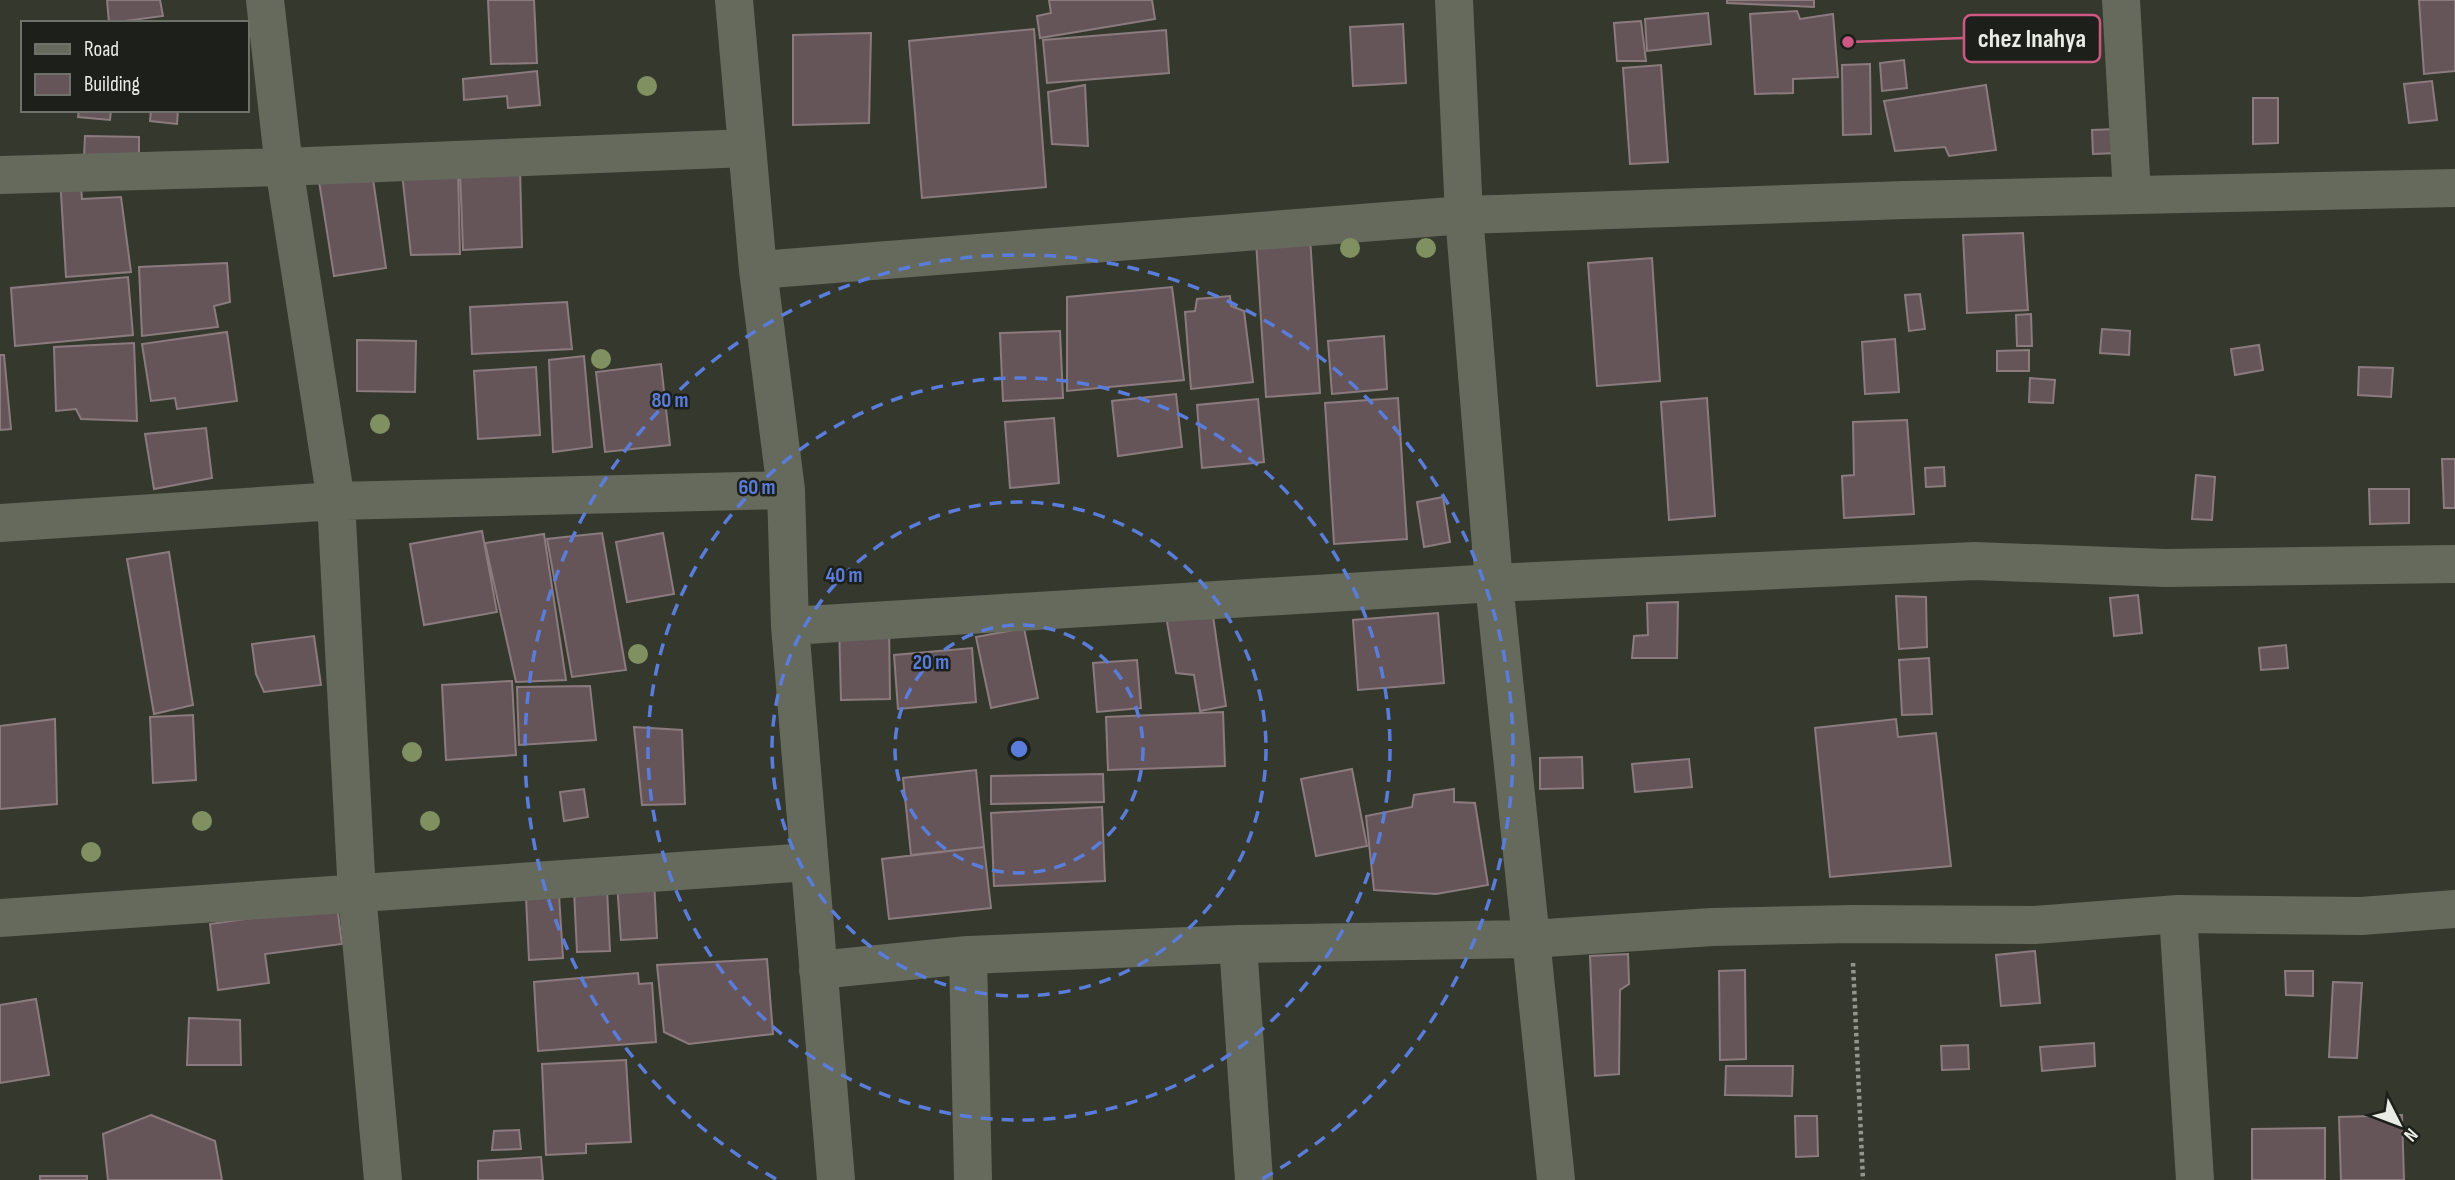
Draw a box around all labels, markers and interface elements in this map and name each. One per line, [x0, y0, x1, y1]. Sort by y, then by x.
callout: chez Inahya [1964, 15, 2100, 62]
legend [21, 21, 248, 112]
text: chez Inahya [1978, 24, 2086, 55]
text: Road [84, 37, 119, 62]
text: Building [84, 72, 140, 97]
text: 80 m [651, 388, 689, 413]
text: 60 m [738, 475, 776, 500]
text: 40 m [826, 563, 862, 588]
text: 20 m [913, 650, 949, 675]
centre of rings [1007, 737, 1031, 761]
north arrow [2364, 1089, 2434, 1159]
text: N [2399, 1123, 2422, 1146]

